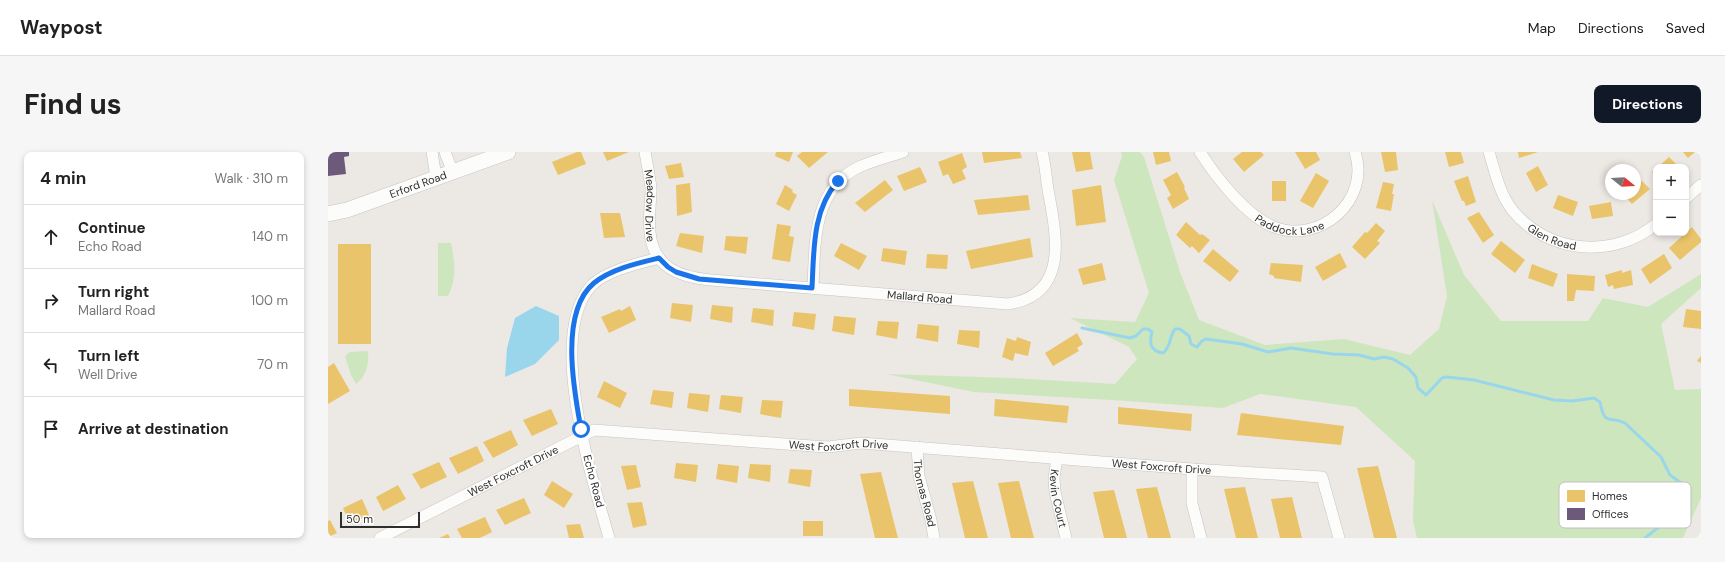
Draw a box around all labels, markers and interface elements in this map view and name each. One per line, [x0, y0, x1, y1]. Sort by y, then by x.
text: Waypost [20, 15, 103, 40]
text: Map [1528, 19, 1556, 37]
text: Directions [1578, 19, 1644, 37]
text: Saved [1666, 19, 1705, 37]
button: Directions [1594, 85, 1701, 123]
text: Find us [24, 86, 122, 123]
north arrow [1605, 164, 1641, 200]
map controls [1653, 164, 1689, 236]
button: + [1653, 164, 1689, 200]
text: 4 min [40, 167, 86, 189]
street label: Erford Road [388, 168, 449, 201]
street label: Meadow Drive [641, 169, 658, 243]
text: Walk · 310 m [215, 170, 288, 187]
route end [829, 172, 847, 190]
button: − [1653, 200, 1689, 236]
street label: Paddock Lane [1252, 211, 1326, 238]
text: Continue [78, 218, 146, 238]
street label: Glen Road [1525, 221, 1578, 253]
icon: ahead [40, 226, 62, 248]
text: 140 m [252, 228, 288, 245]
text: Echo Road [78, 238, 142, 255]
text: Turn right [78, 282, 149, 302]
street label: Mallard Road [887, 287, 953, 306]
icon: right [40, 290, 62, 312]
text: 100 m [251, 292, 288, 309]
text: Mallard Road [78, 302, 155, 319]
text: Turn left [78, 346, 139, 366]
icon: left [40, 354, 62, 376]
text: 70 m [257, 356, 288, 373]
text: Well Drive [78, 366, 137, 383]
icon: arrive [40, 418, 62, 440]
text: Arrive at destination [78, 419, 229, 439]
route start [572, 420, 590, 438]
street label: West Foxcroft Drive [788, 436, 889, 454]
street label: West Foxcroft Drive [465, 442, 561, 500]
street label: Echo Road [580, 453, 608, 509]
street label: West Foxcroft Drive [1111, 456, 1212, 477]
street label: Thomas Road [911, 459, 939, 528]
street label: Kevin Court [1047, 468, 1070, 529]
legend [1559, 482, 1691, 528]
text: Homes [1592, 489, 1628, 503]
text: Offices [1592, 507, 1629, 521]
scale bar [340, 510, 420, 529]
text: 50 m [346, 512, 373, 526]

